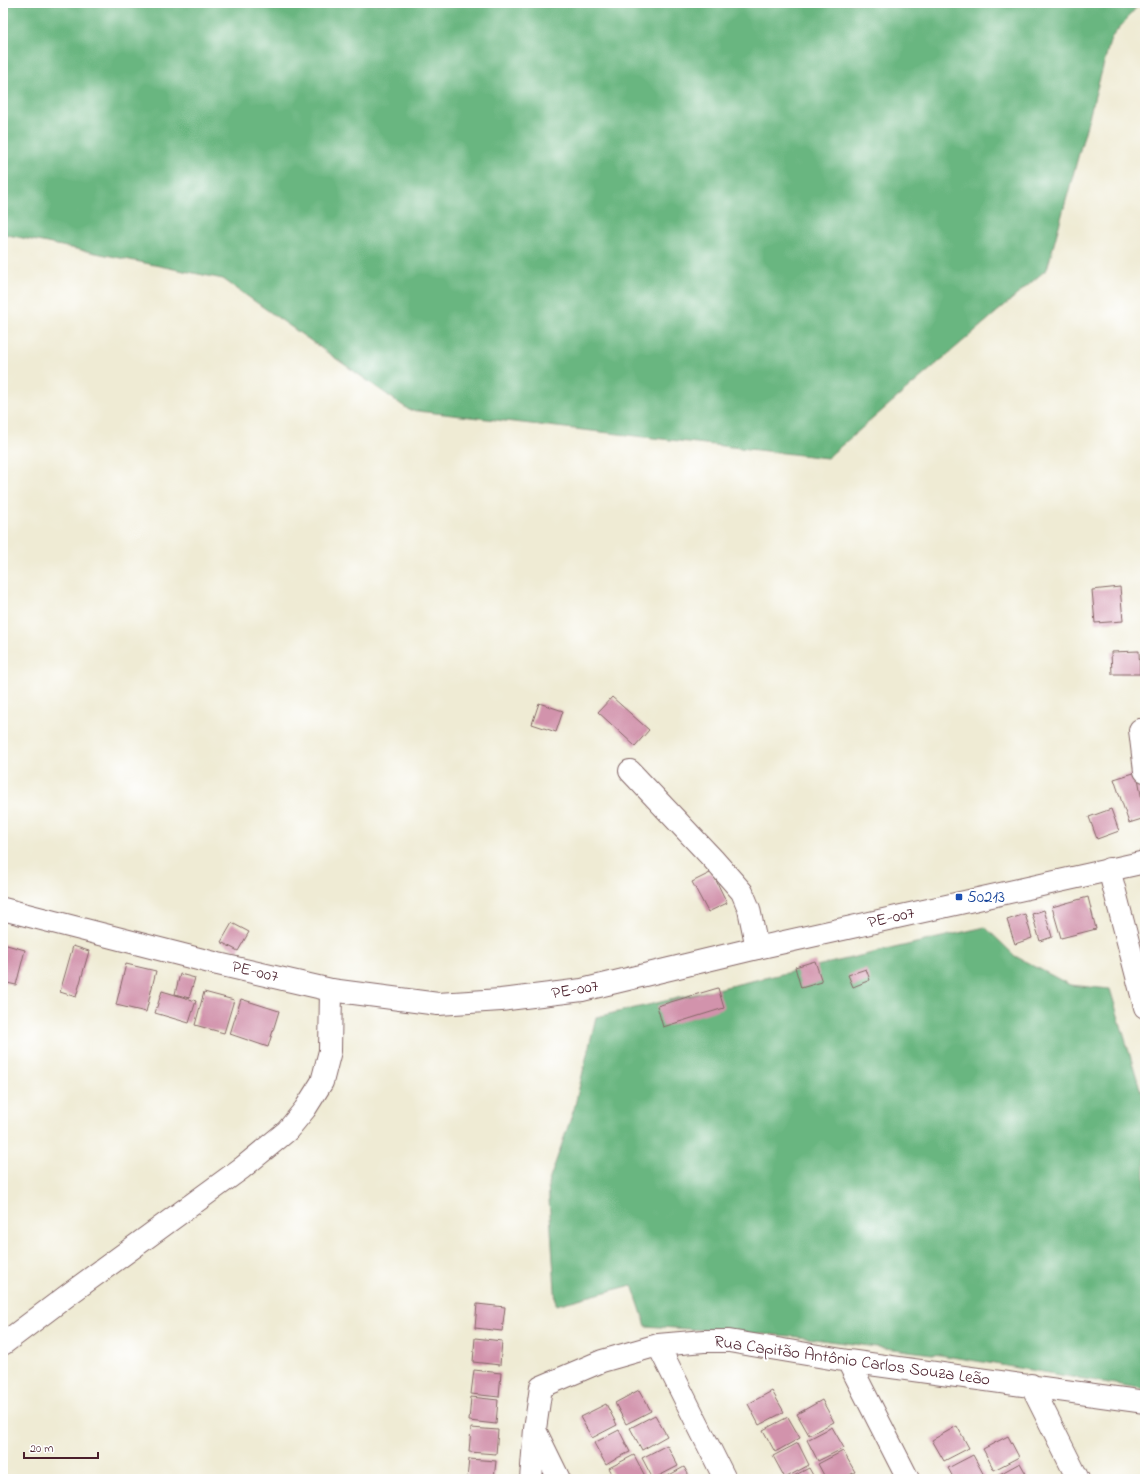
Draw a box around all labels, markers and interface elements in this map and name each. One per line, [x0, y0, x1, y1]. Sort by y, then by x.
place label: 50213 [967, 885, 1005, 910]
marker: 50213 [954, 892, 964, 902]
street label: PE-007 [865, 901, 917, 935]
street label: PE-007 [229, 955, 281, 989]
street label: PE-007 [550, 974, 600, 1006]
street label: Rua Capitão Antônio Carlos Souza Leão [712, 1329, 992, 1393]
scale bar [24, 1434, 98, 1460]
text: 20 m [30, 1440, 53, 1458]

